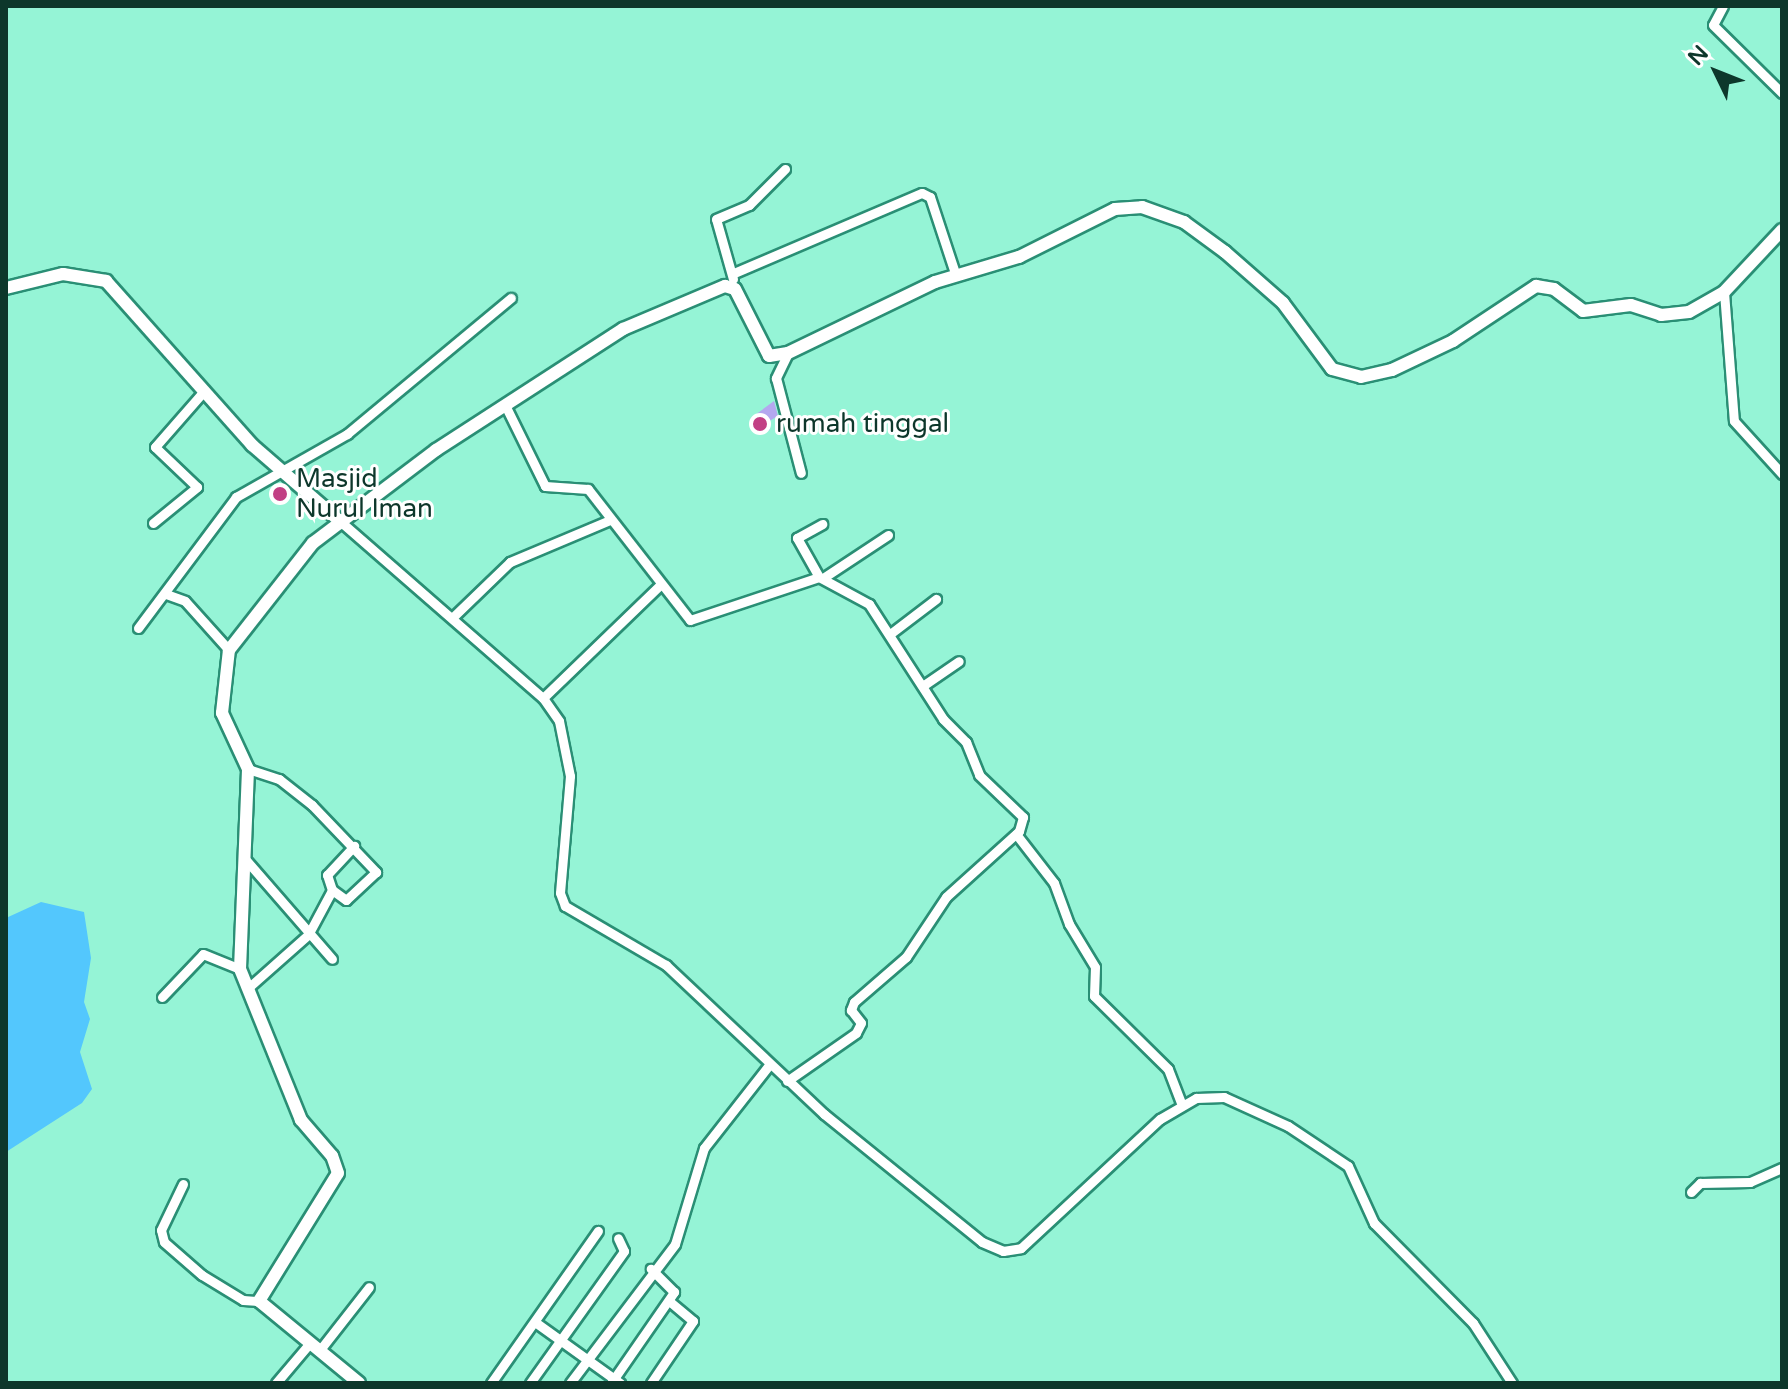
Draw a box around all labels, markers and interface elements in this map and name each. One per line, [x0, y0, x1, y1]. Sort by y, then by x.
north arrow [1676, 32, 1756, 112]
text: N [1683, 40, 1714, 71]
place label: rumah tinggal [776, 408, 949, 440]
marker: rumah tinggal [751, 415, 769, 433]
place label: Masjid Nurul Iman [296, 463, 433, 524]
marker: Masjid Nurul Iman [271, 485, 289, 503]

